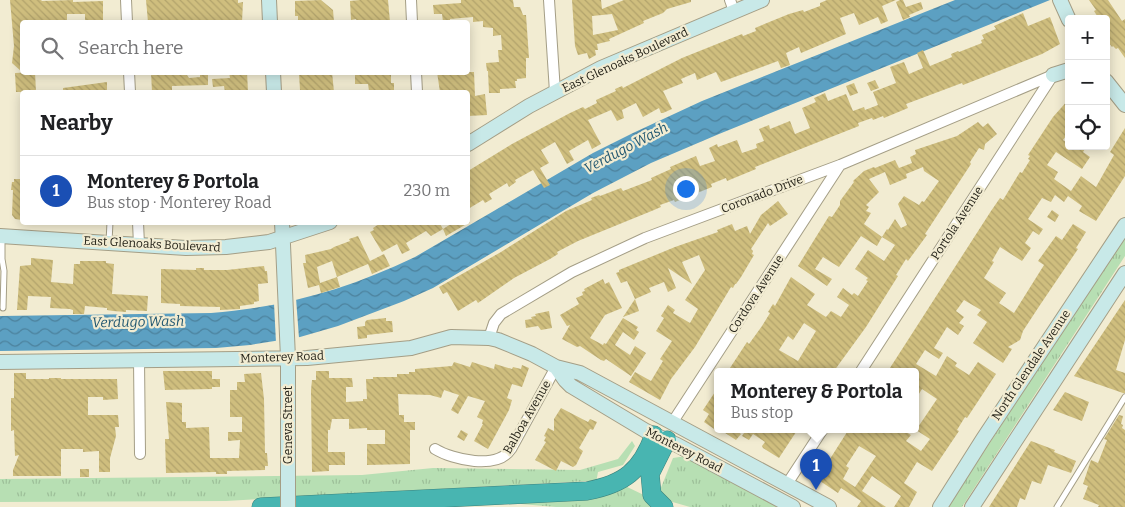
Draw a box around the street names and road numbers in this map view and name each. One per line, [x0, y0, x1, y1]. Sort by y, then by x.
street label: East Glenoaks Boulevard [560, 25, 690, 95]
street label: Coronado Drive [719, 172, 805, 216]
street label: Portola Avenue [928, 184, 986, 262]
street label: East Glenoaks Boulevard [83, 233, 221, 255]
street label: Cordova Avenue [726, 252, 786, 336]
street label: North Glendale Avenue [989, 307, 1073, 423]
street label: Monterey Road [240, 349, 324, 365]
street label: Balboa Avenue [500, 378, 554, 456]
street label: Geneva Street [281, 385, 295, 464]
street label: Monterey Road [643, 425, 725, 475]

